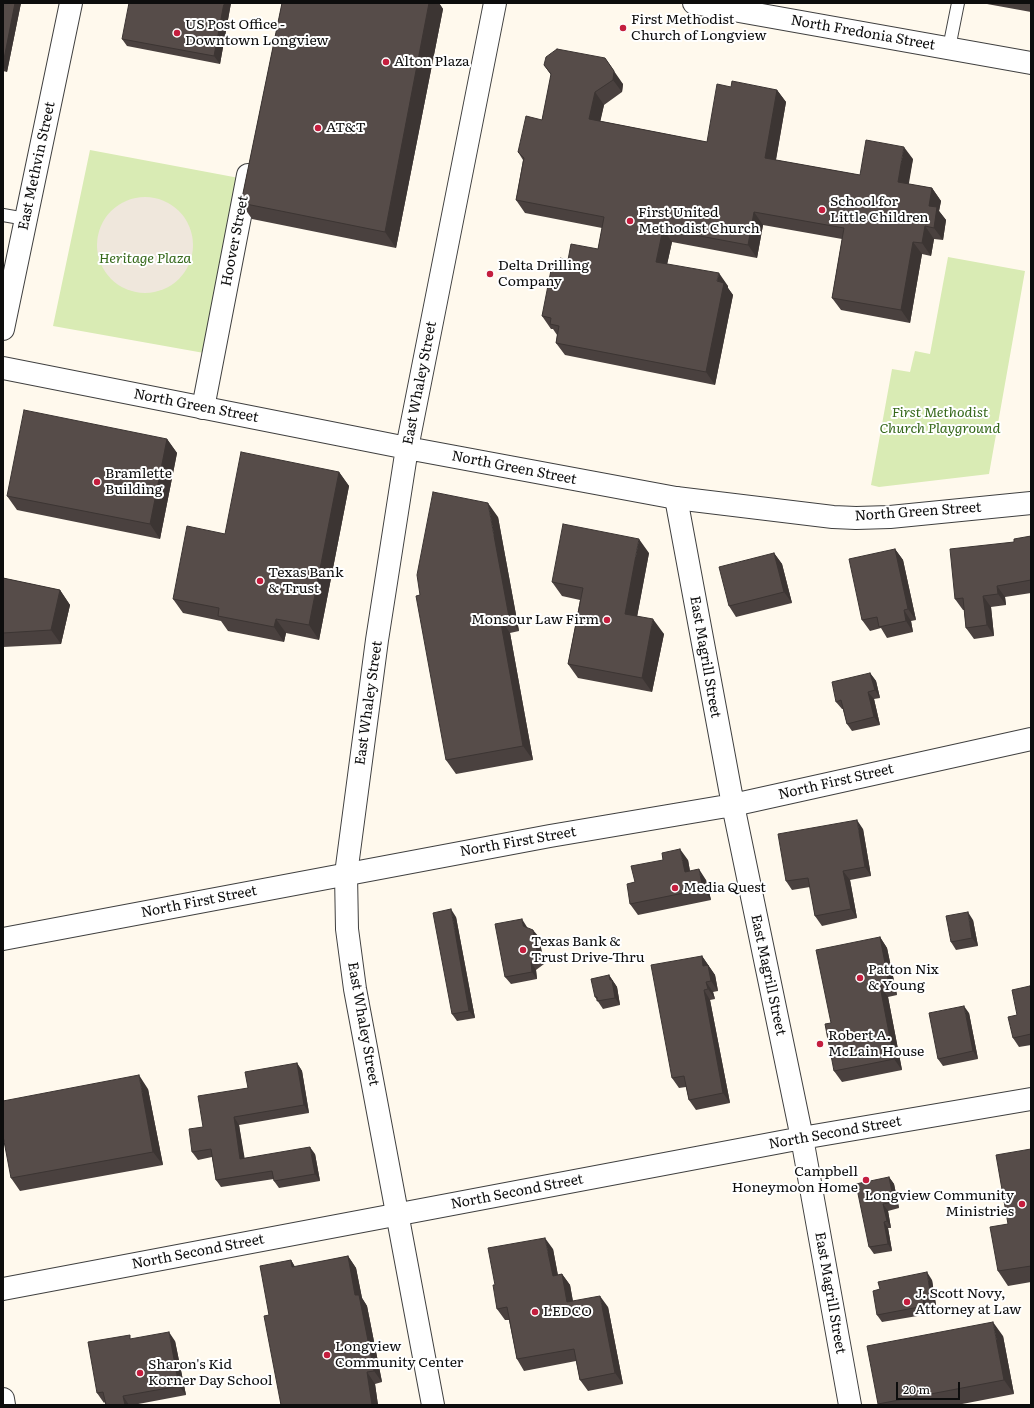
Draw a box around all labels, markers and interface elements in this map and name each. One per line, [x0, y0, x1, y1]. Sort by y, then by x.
place label: First Methodist Church of Longview [631, 12, 766, 44]
street label: North Fredonia Street [790, 12, 936, 54]
place label: US Post Office - Downtown Longview [185, 17, 329, 50]
marker: First Methodist Church of Longview [618, 23, 628, 33]
marker: US Post Office - Downtown Longview [172, 28, 182, 38]
place label: Alton Plaza [394, 54, 470, 70]
marker: Alton Plaza [381, 57, 391, 67]
street label: East Methvin Street [15, 100, 59, 232]
place label: AT&T [326, 120, 366, 136]
marker: AT&T [313, 123, 323, 133]
street label: Hoover Street [218, 194, 252, 288]
place label: School for Little Children [830, 194, 929, 226]
place label: First United Methodist Church [638, 205, 760, 238]
marker: School for Little Children [817, 205, 827, 215]
marker: First United Methodist Church [625, 216, 635, 226]
park label: Heritage Plaza [99, 251, 191, 267]
place label: Delta Drilling Company [498, 258, 589, 290]
marker: Delta Drilling Company [485, 269, 495, 279]
street label: East Whaley Street [400, 320, 440, 446]
street label: North Green Street [132, 386, 260, 426]
park label: First Methodist Church Playground [880, 405, 1000, 438]
street label: North Green Street [450, 448, 578, 488]
place label: Bramlette Building [105, 466, 172, 498]
marker: Bramlette Building [92, 477, 102, 487]
street label: North Green Street [854, 499, 982, 525]
place label: Texas Bank & Trust [268, 565, 344, 598]
marker: Texas Bank & Trust [255, 576, 265, 586]
street label: East Magrill Street [686, 595, 724, 719]
place label: Monsour Law Firm [471, 612, 599, 628]
marker: Monsour Law Firm [602, 615, 612, 625]
street label: East Whaley Street [352, 640, 386, 766]
street label: North First Street [777, 761, 895, 803]
street label: North First Street [458, 823, 578, 861]
place label: Media Quest [683, 880, 766, 896]
street label: North First Street [140, 883, 258, 921]
marker: Media Quest [670, 883, 680, 893]
street label: East Magrill Street [747, 913, 789, 1037]
place label: Texas Bank & Trust Drive-Thru [531, 934, 645, 966]
marker: Texas Bank & Trust Drive-Thru [518, 945, 528, 955]
street label: East Whaley Street [344, 961, 382, 1087]
place label: Patton Nix & Young [868, 962, 939, 994]
marker: Patton Nix & Young [855, 973, 865, 983]
place label: Robert A. McLain House [828, 1028, 924, 1060]
marker: Robert A. McLain House [815, 1039, 825, 1049]
street label: North Second Street [767, 1113, 903, 1153]
place label: Campbell Honeymoon Home [732, 1164, 858, 1196]
street label: North Second Street [449, 1171, 585, 1213]
marker: Campbell Honeymoon Home [861, 1175, 871, 1185]
place label: Longview Community Ministries [864, 1188, 1014, 1220]
marker: Longview Community Ministries [1017, 1199, 1027, 1209]
street label: North Second Street [130, 1231, 266, 1273]
street label: East Magrill Street [811, 1231, 849, 1355]
place label: J. Scott Novy, Attorney at Law [915, 1286, 1021, 1318]
marker: J. Scott Novy, Attorney at Law [902, 1297, 912, 1307]
place label: LEDCO [543, 1304, 592, 1320]
marker: LEDCO [530, 1307, 540, 1317]
place label: Longview Community Center [335, 1339, 463, 1372]
marker: Longview Community Center [322, 1350, 332, 1360]
place label: Sharon's Kid Korner Day School [148, 1357, 272, 1390]
marker: Sharon's Kid Korner Day School [135, 1368, 145, 1378]
scale bar [898, 1374, 962, 1400]
text: 20 m [903, 1380, 930, 1398]

